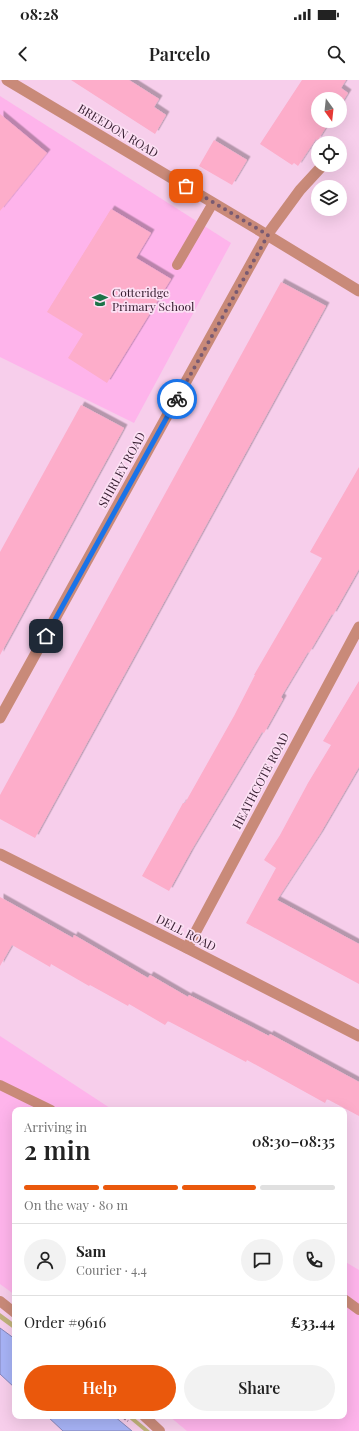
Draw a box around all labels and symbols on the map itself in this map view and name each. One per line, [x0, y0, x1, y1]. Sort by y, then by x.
north arrow [311, 92, 347, 128]
street label: BREEDON ROAD [75, 100, 162, 161]
pin [169, 169, 203, 203]
place label: Cotteridge Primary School [112, 284, 195, 314]
school or university icon: Cotteridge Primary School [91, 291, 109, 309]
courier [157, 379, 197, 419]
street label: SHIRLEY ROAD [94, 429, 149, 510]
pin [29, 619, 63, 653]
street label: HEATHCOTE ROAD [228, 729, 292, 832]
street label: DELL ROAD [154, 910, 220, 954]

